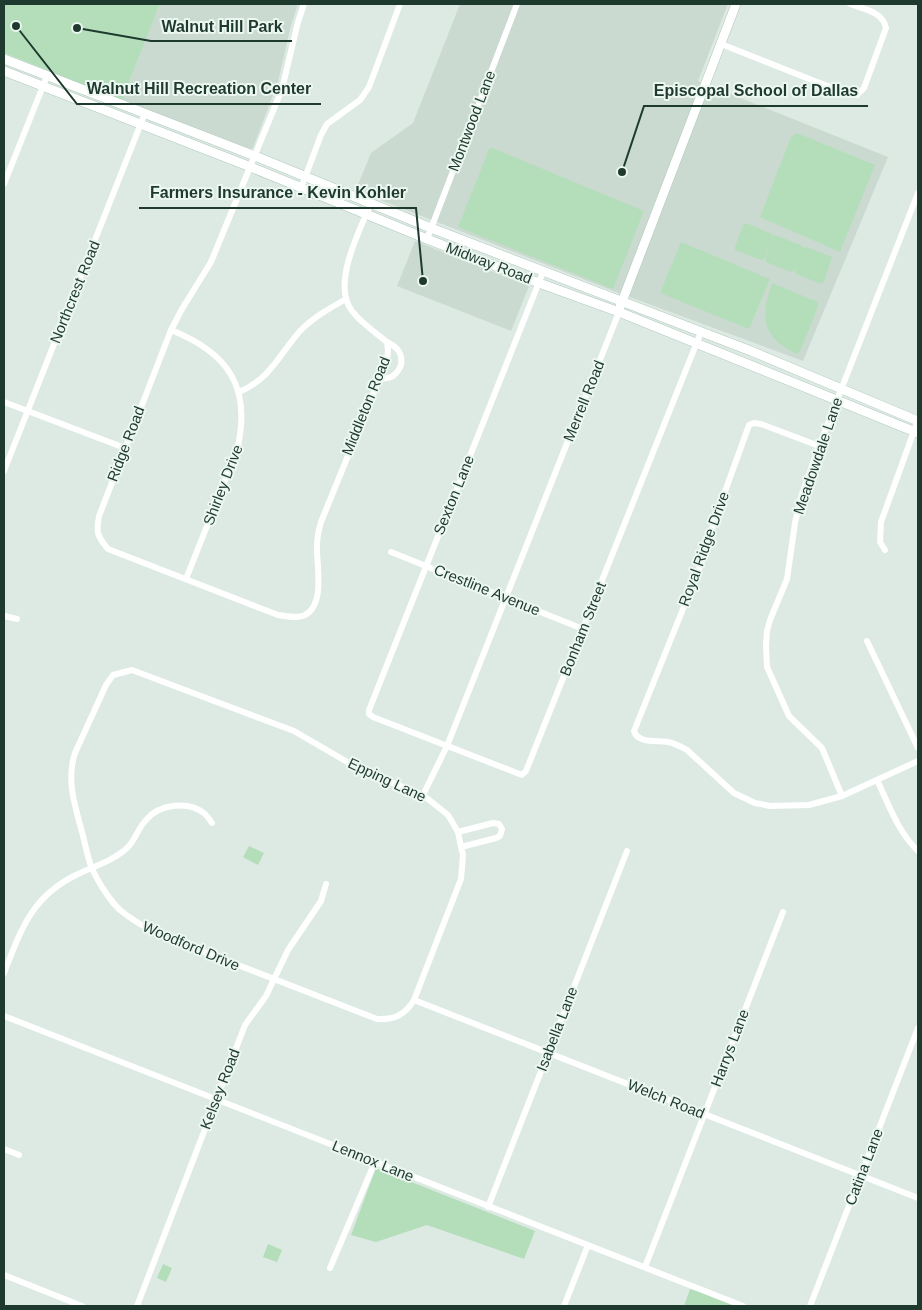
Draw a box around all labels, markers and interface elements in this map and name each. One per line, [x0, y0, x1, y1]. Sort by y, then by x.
callout: Walnut Hill Park [151, 10, 292, 41]
text: Walnut Hill Park [161, 18, 283, 35]
street label: Montwood Lane [444, 68, 499, 174]
callout: Walnut Hill Recreation Center [77, 73, 321, 104]
callout: Episcopal School of Dallas [644, 75, 868, 106]
text: Walnut Hill Recreation Center [87, 80, 311, 97]
text: Episcopal School of Dallas [654, 82, 858, 99]
callout: Farmers Insurance - Kevin Kohler [139, 177, 416, 208]
text: Farmers Insurance - Kevin Kohler [150, 184, 406, 201]
street label: Northcrest Road [46, 238, 103, 346]
street label: Midway Road [444, 238, 535, 287]
street label: Middleton Road [338, 354, 393, 458]
street label: Merrell Road [560, 358, 608, 444]
street label: Meadowdale Lane [790, 395, 846, 517]
street label: Ridge Road [103, 404, 148, 484]
street label: Shirley Drive [199, 442, 246, 528]
street label: Sexton Lane [430, 453, 477, 537]
street label: Royal Ridge Drive [675, 489, 732, 609]
street label: Crestline Avenue [432, 560, 543, 619]
street label: Bonham Street [556, 578, 609, 678]
street label: Epping Lane [345, 754, 429, 805]
street label: Woodford Drive [140, 917, 242, 974]
street label: Isabella Lane [533, 984, 580, 1074]
street label: Harrys Lane [707, 1007, 752, 1089]
street label: Kelsey Road [196, 1046, 243, 1132]
street label: Welch Road [625, 1075, 707, 1122]
street label: Catina Lane [841, 1126, 886, 1208]
street label: Lennox Lane [330, 1136, 417, 1185]

